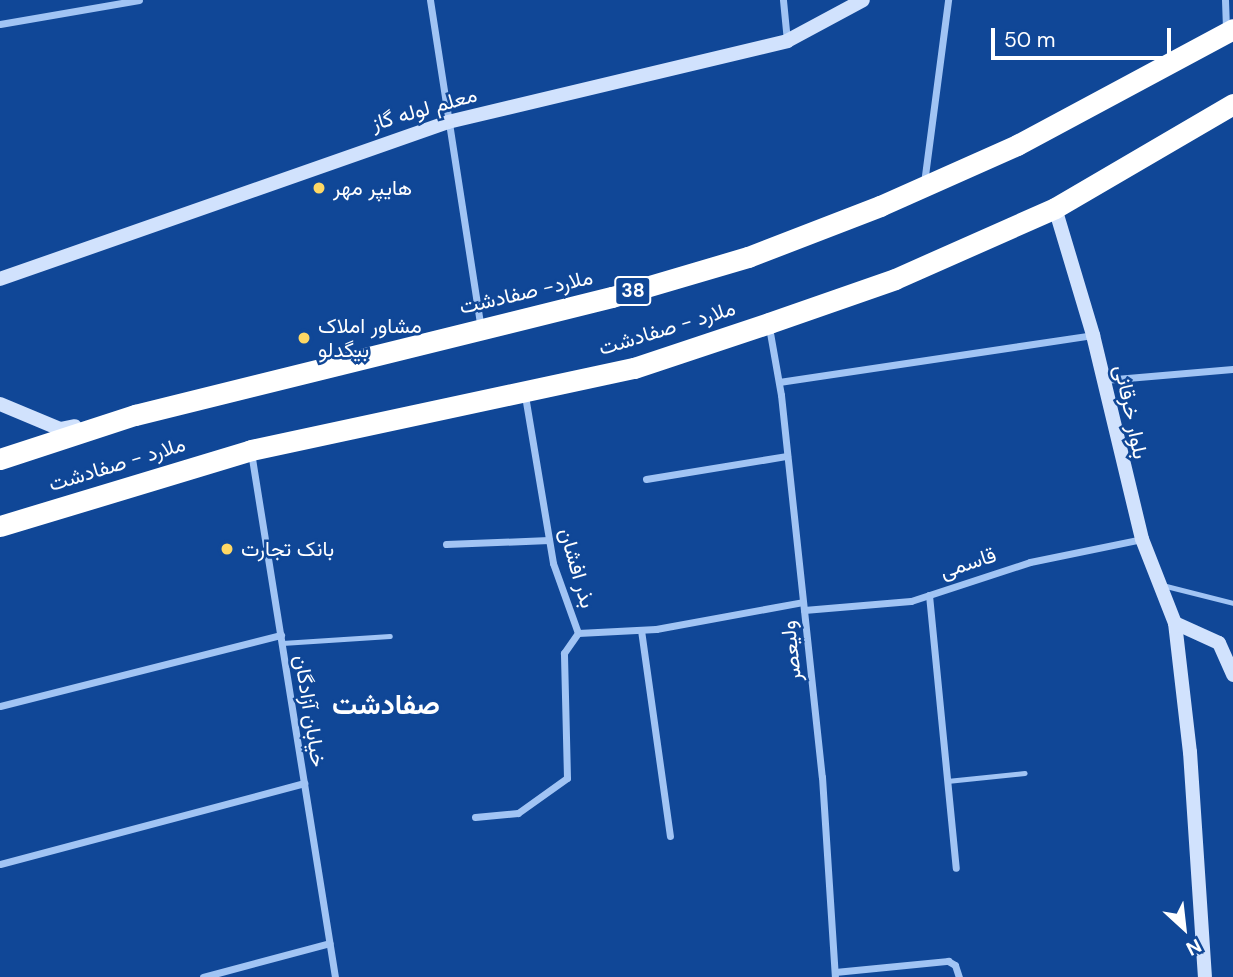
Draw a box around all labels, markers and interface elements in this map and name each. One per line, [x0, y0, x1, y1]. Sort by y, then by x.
scale bar [995, 14, 1175, 58]
text: 50 m [1004, 26, 1055, 54]
street label: معلم لوله گاز [368, 82, 480, 136]
place label: هایپر مهر [333, 175, 412, 201]
marker: هایپر مهر [311, 180, 327, 196]
street label: ملارد- صفادشت [457, 264, 595, 320]
road number: 38 [614, 276, 652, 306]
street label: ملارد - صفادشت [596, 295, 738, 361]
place label: مشاور املاک بیگدلو [318, 313, 422, 363]
marker: مشاور املاک بیگدلو [296, 330, 312, 346]
street label: بلوار خرقانی [1109, 363, 1153, 461]
street label: ملارد - صفادشت [46, 431, 188, 497]
street label: بذر افشان [554, 525, 600, 611]
place label: بانک تجارت [241, 536, 334, 562]
marker: بانک تجارت [219, 541, 235, 557]
street label: قاسمی [937, 542, 999, 584]
street label: ولیعصر [775, 619, 807, 683]
street label: خیابان آزادگان [289, 653, 331, 769]
district label: صفادشت [332, 688, 440, 722]
north arrow [1149, 893, 1219, 963]
text: N [1182, 933, 1206, 961]

